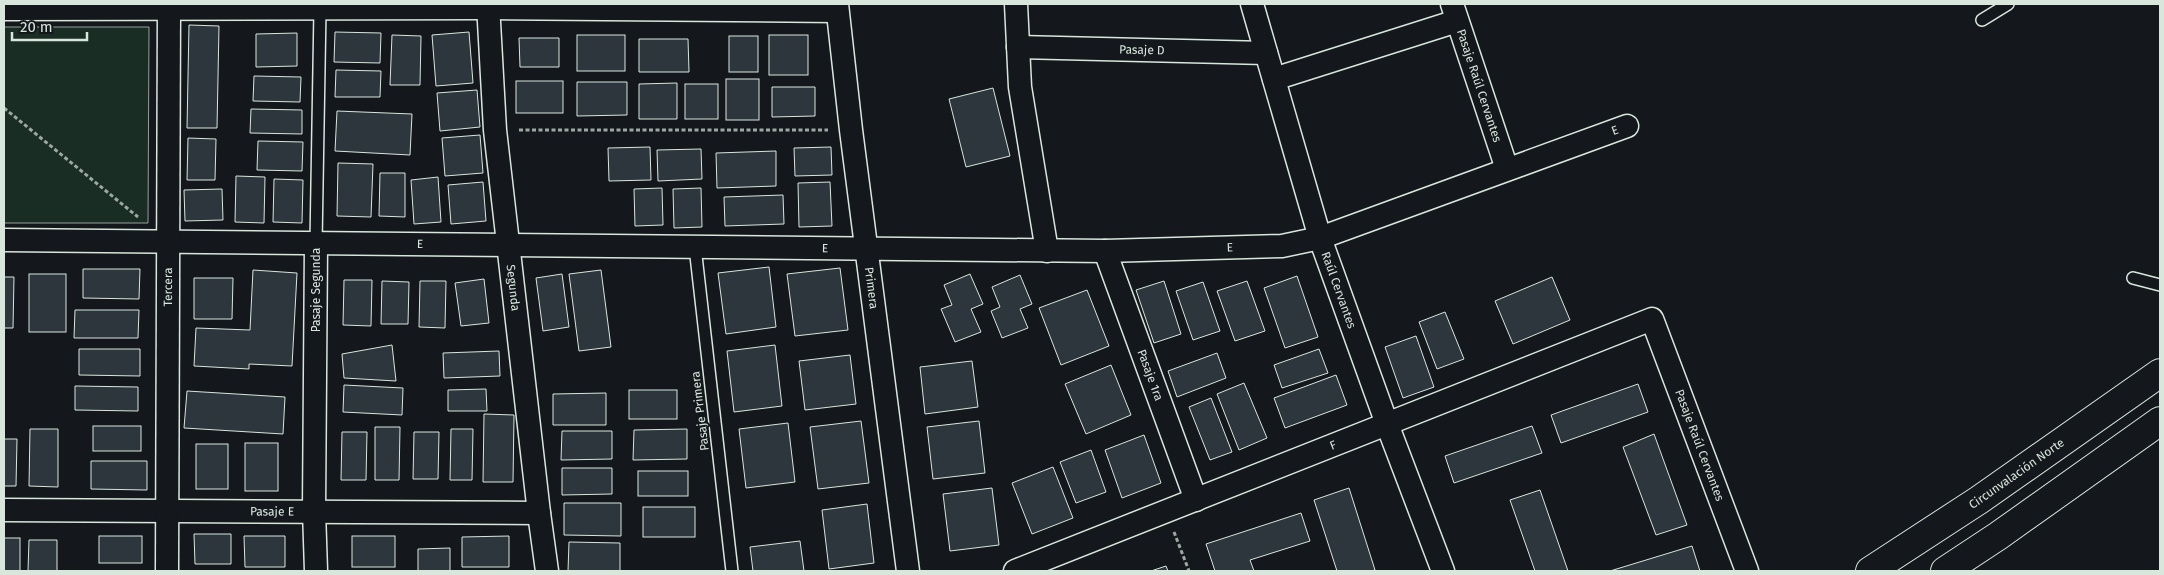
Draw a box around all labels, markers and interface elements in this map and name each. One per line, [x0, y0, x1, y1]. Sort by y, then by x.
scale bar [12, 10, 88, 42]
text: 20 m [20, 18, 53, 36]
street label: Pasaje Raúl Cervantes [1454, 27, 1505, 144]
street label: Pasaje D [1119, 42, 1165, 58]
street label: E [1610, 123, 1620, 138]
street label: E [417, 237, 423, 251]
street label: E [1226, 240, 1233, 255]
street label: E [822, 241, 828, 255]
street label: Pasaje Segunda [309, 248, 323, 332]
street label: Raúl Cervantes [1318, 250, 1359, 331]
street label: Segunda [503, 264, 523, 312]
street label: Primera [862, 266, 881, 310]
street label: Tercera [161, 267, 175, 307]
street label: Pasaje 1ra [1135, 347, 1166, 403]
street label: Pasaje Primera [688, 370, 712, 452]
street label: Pasaje Raúl Cervantes [1672, 387, 1727, 504]
street label: Circunvalación Norte [1966, 435, 2067, 512]
street label: F [1328, 438, 1338, 453]
street label: Pasaje E [250, 504, 294, 519]

